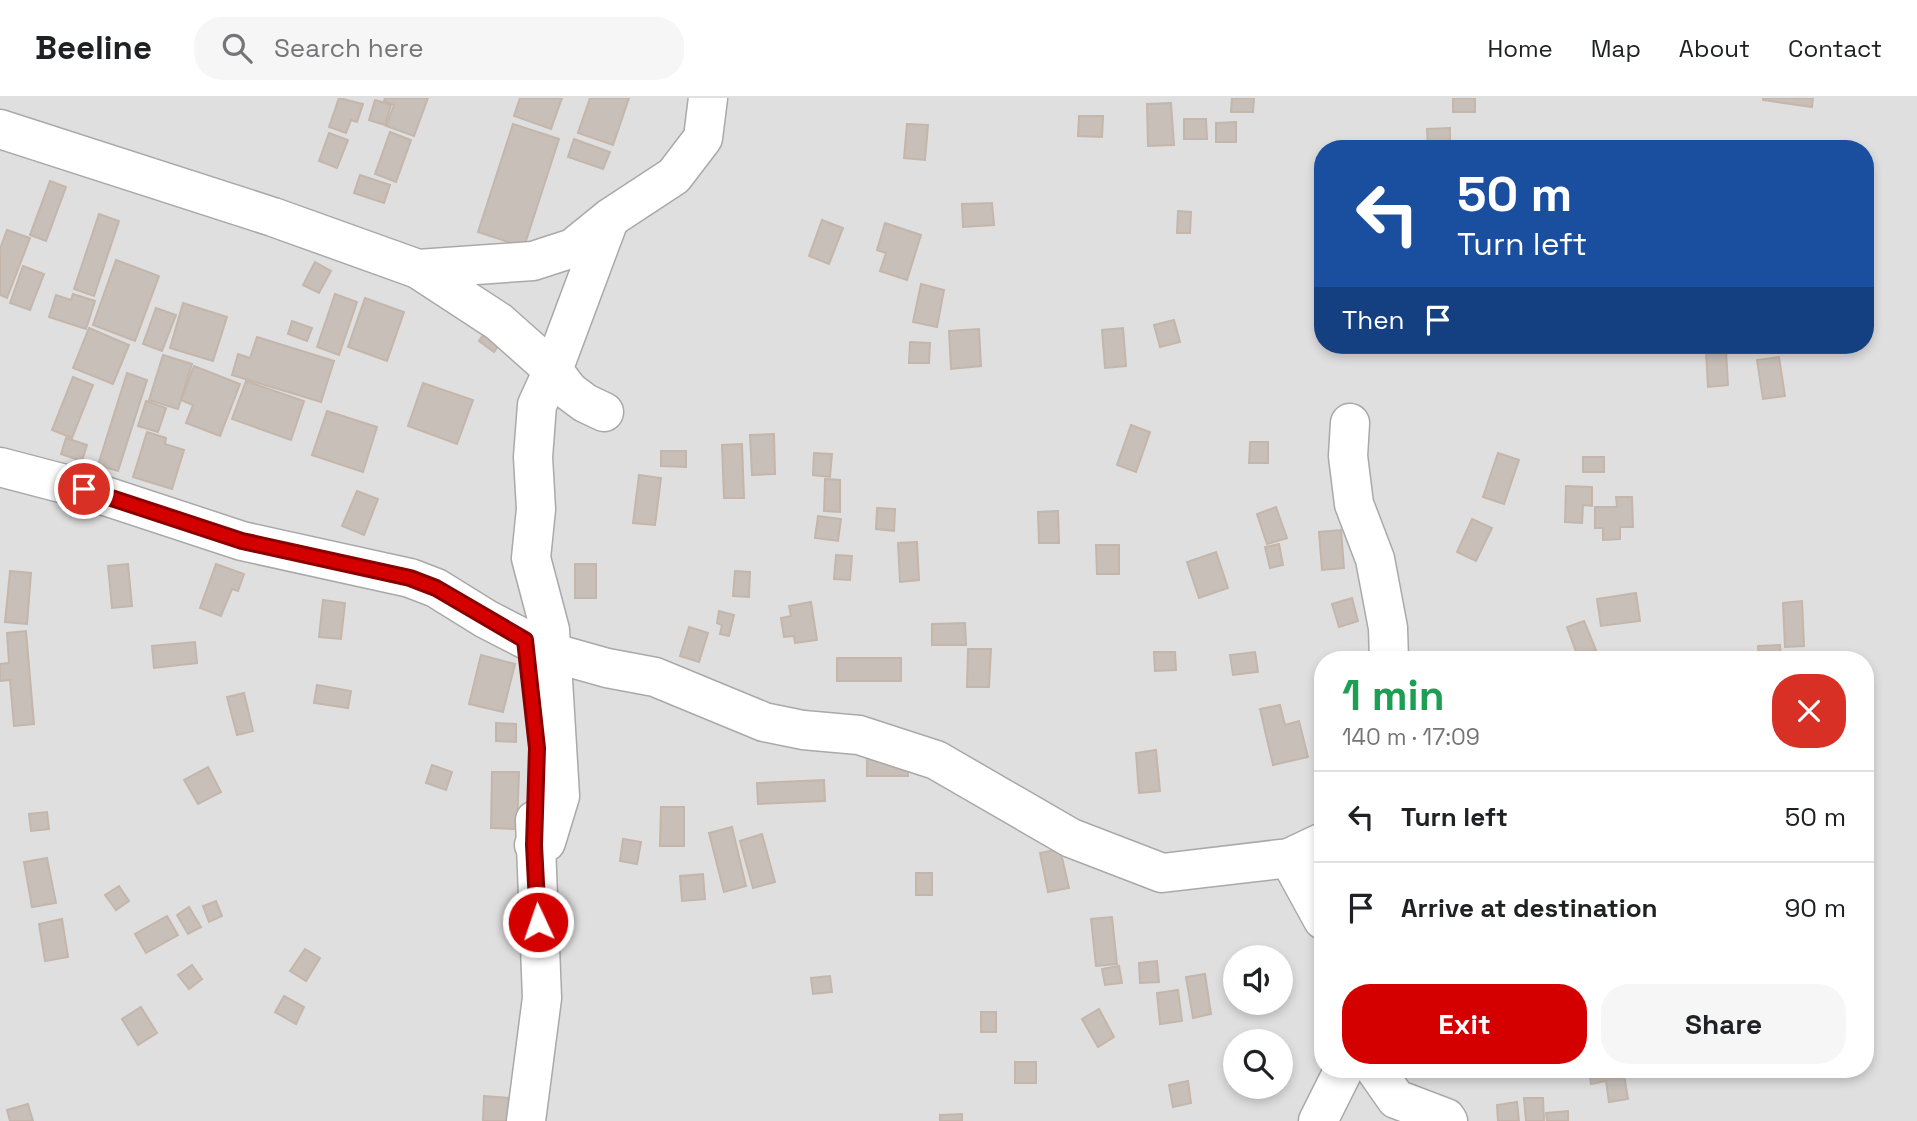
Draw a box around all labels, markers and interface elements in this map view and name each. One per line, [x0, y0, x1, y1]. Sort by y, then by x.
search box [194, 17, 684, 80]
text: Beeline [35, 27, 152, 69]
icon: search [218, 29, 256, 67]
text: Search here [274, 31, 424, 65]
text: Home [1487, 33, 1553, 64]
text: Map [1591, 33, 1641, 64]
text: About [1679, 33, 1750, 64]
text: Contact [1788, 33, 1882, 64]
text: 50 m [1457, 163, 1572, 225]
icon: left [1342, 168, 1433, 259]
text: Turn left [1457, 224, 1587, 264]
icon: arrive [1419, 301, 1457, 339]
text: Then [1342, 303, 1405, 337]
pin [54, 459, 114, 519]
icon: arrive [65, 470, 103, 508]
text: 1 min [1342, 669, 1445, 722]
button: close [1772, 674, 1846, 748]
text: 140 m · 17:09 [1342, 722, 1480, 752]
icon: left [1342, 798, 1380, 836]
text: Turn left [1401, 800, 1508, 834]
text: 50 m [1785, 800, 1846, 834]
position arrow [501, 885, 575, 959]
icon: arrive [1342, 889, 1380, 927]
text: Arrive at destination [1401, 891, 1658, 925]
text: 90 m [1784, 891, 1846, 925]
map controls [1223, 945, 1293, 1099]
button: sound [1223, 945, 1293, 1015]
button: Exit [1342, 984, 1587, 1064]
button: Share [1601, 984, 1846, 1064]
button: search [1223, 1029, 1293, 1099]

